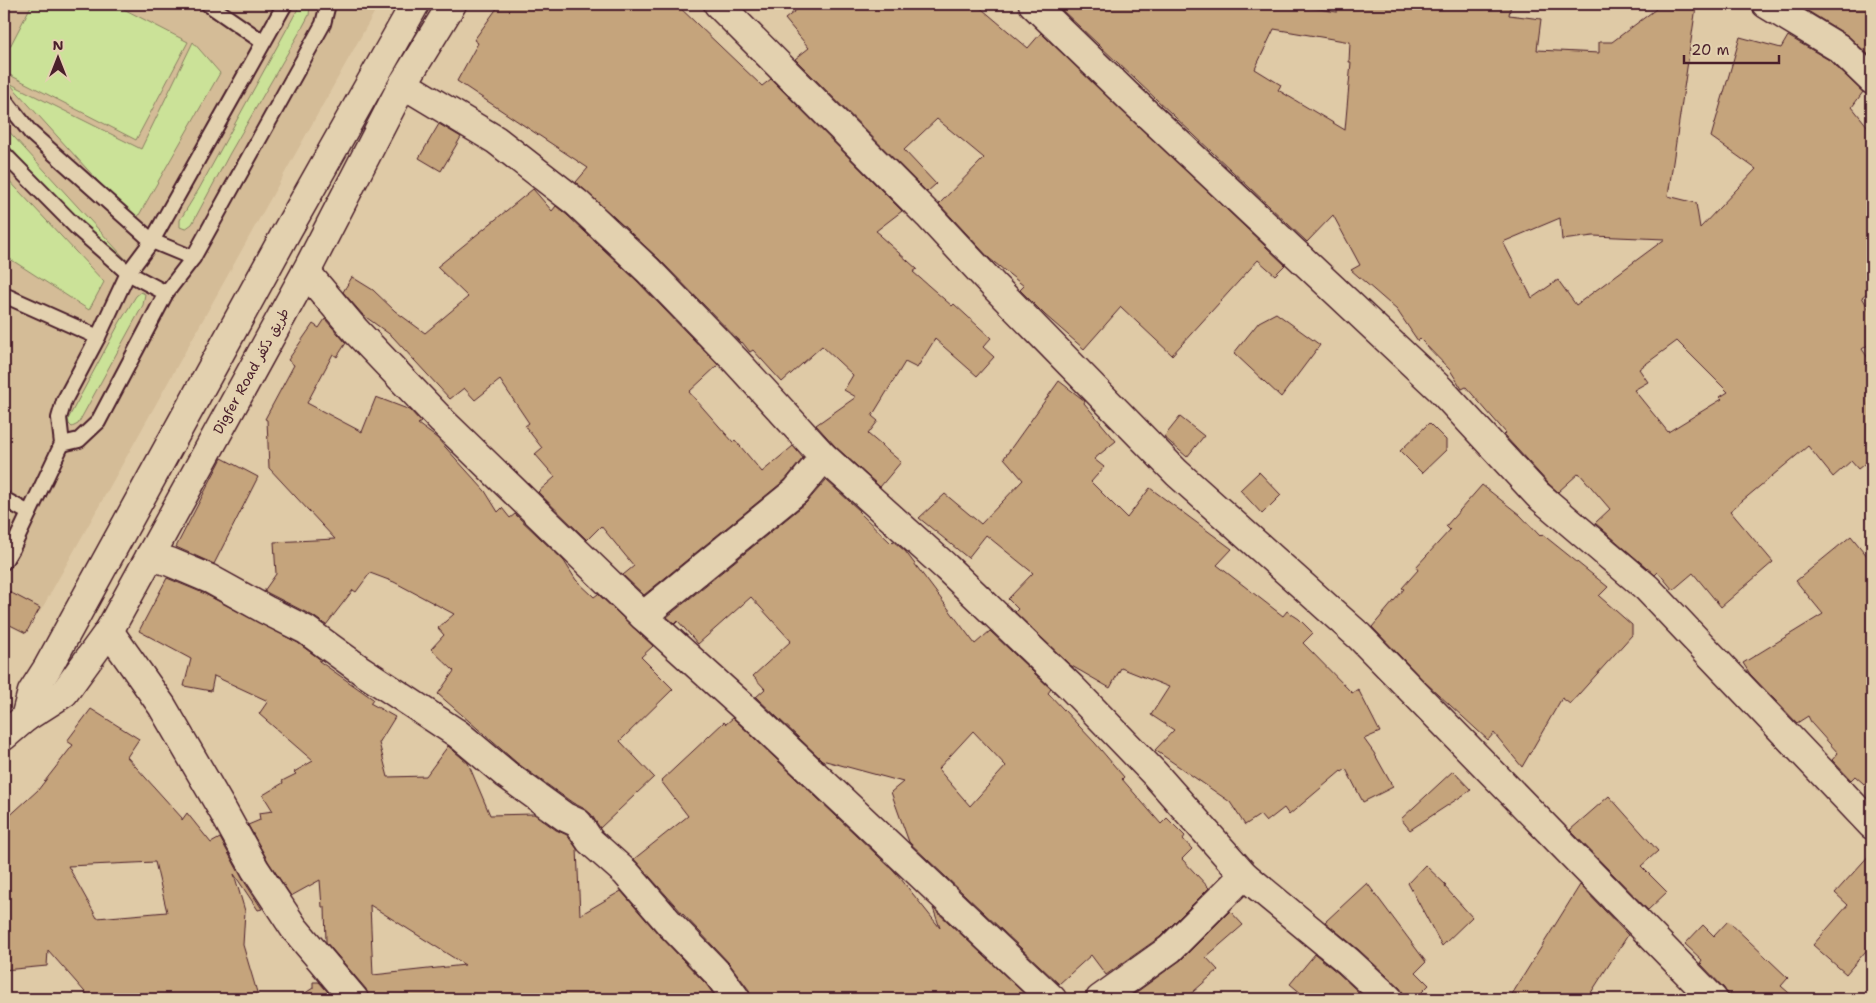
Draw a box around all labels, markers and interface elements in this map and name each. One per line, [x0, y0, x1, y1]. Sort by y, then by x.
north arrow [32, 32, 82, 82]
scale bar [1684, 32, 1778, 64]
text: N [52, 36, 64, 54]
text: 20 m [1691, 40, 1730, 60]
street label: Digfer Road طريق دكفر [209, 305, 293, 437]

